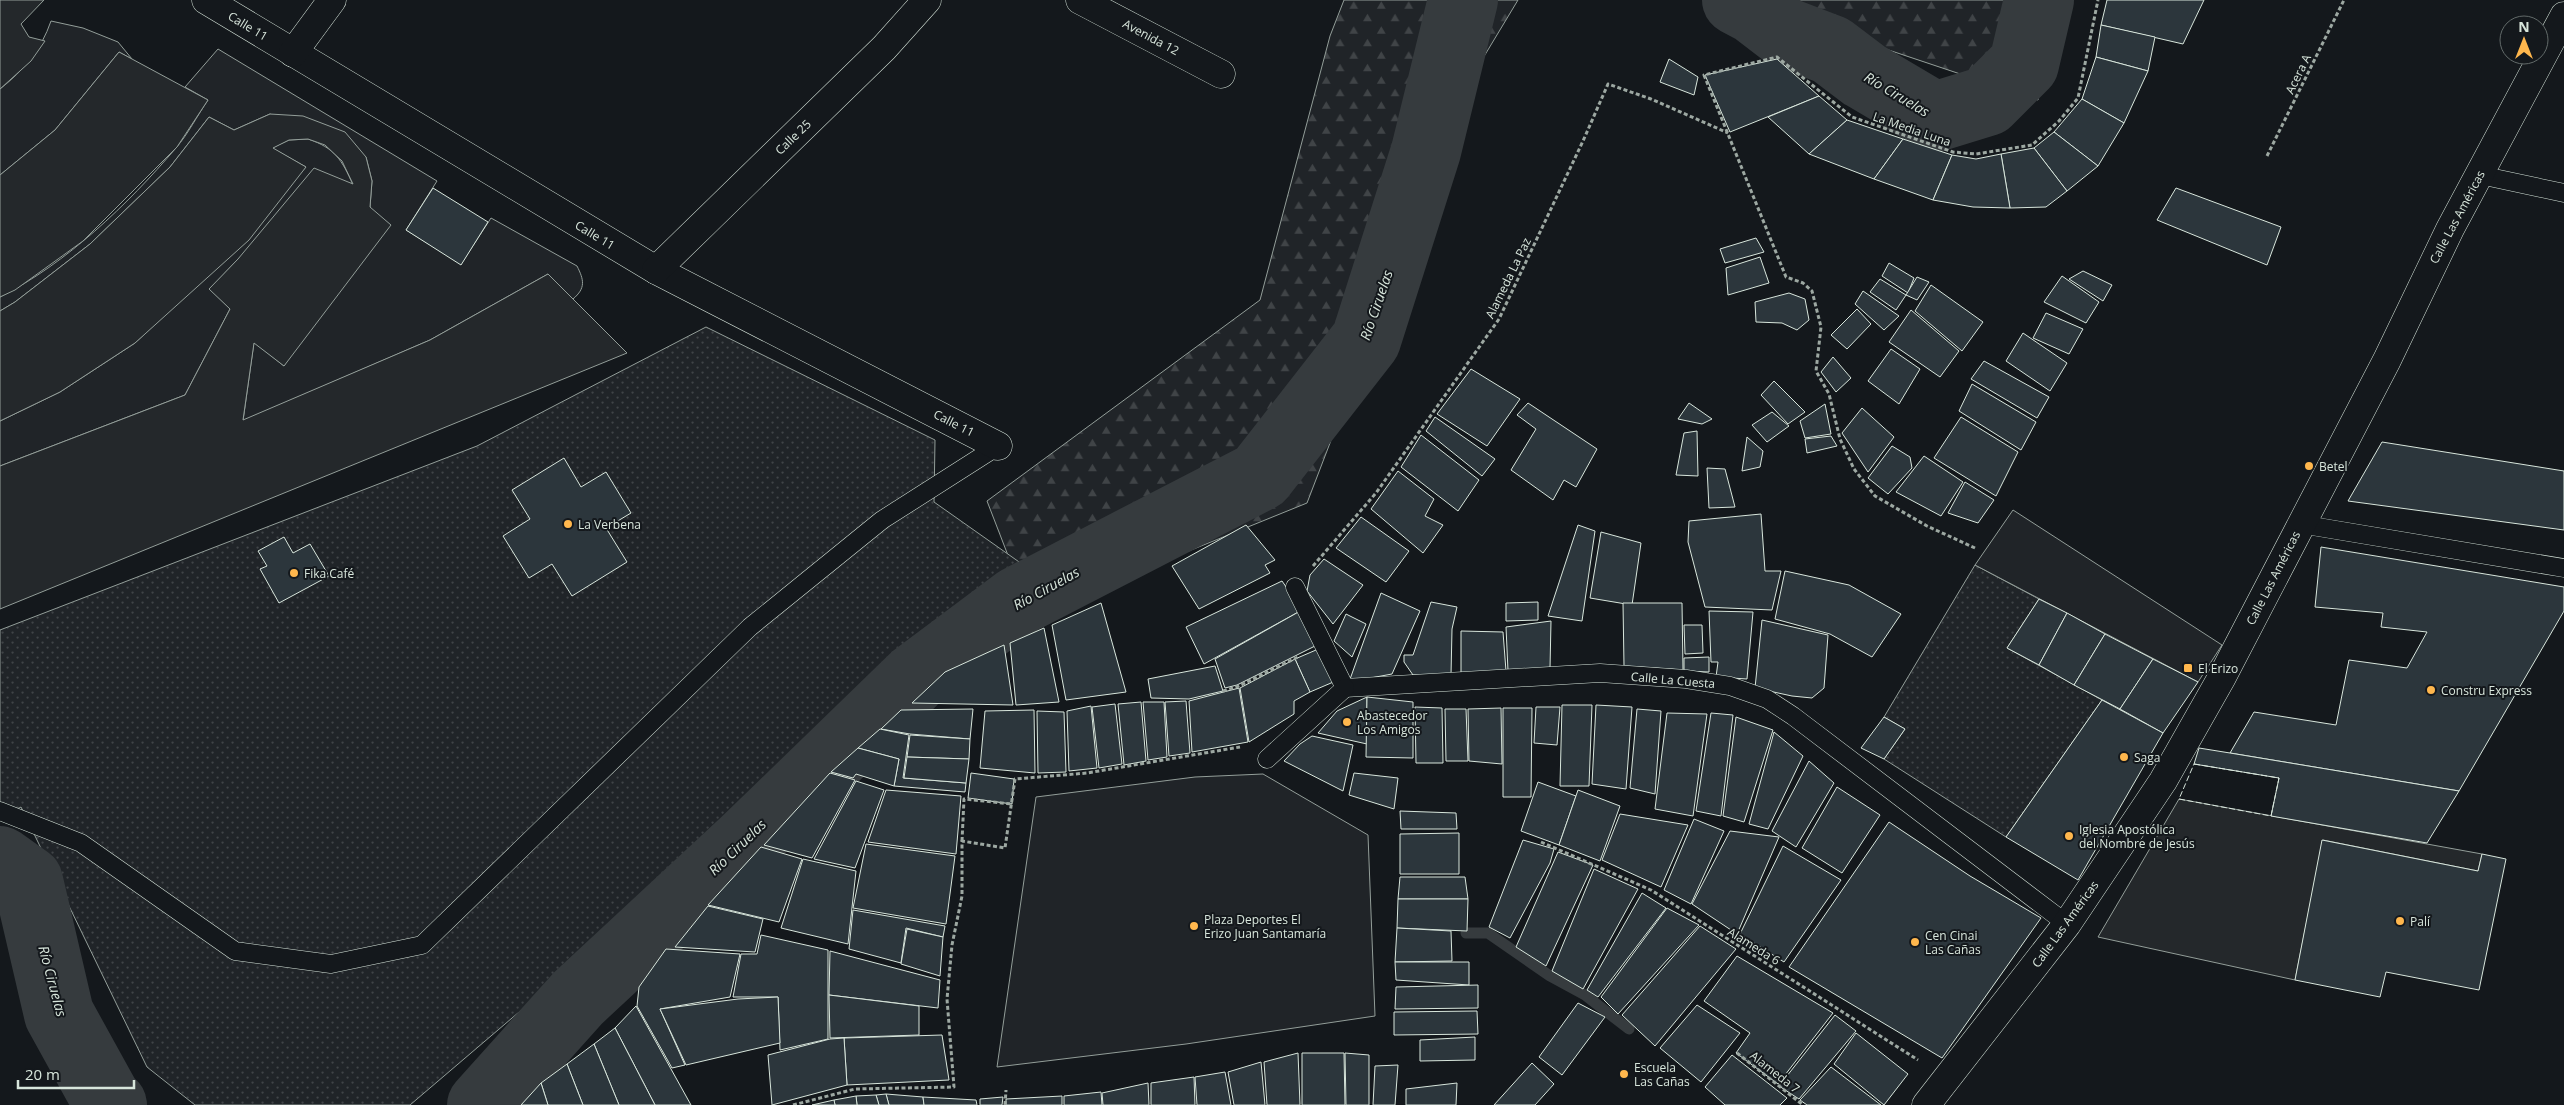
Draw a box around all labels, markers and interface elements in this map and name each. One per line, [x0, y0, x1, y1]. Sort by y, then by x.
street label: Calle 11 [225, 7, 271, 45]
street label: Avenida 12 [1120, 15, 1182, 59]
north arrow [2499, 15, 2549, 65]
text: N [2518, 17, 2530, 36]
street label: Acera A [2281, 51, 2315, 97]
water label: Río Ciruelas [1861, 67, 1933, 121]
street label: La Media Luna [1871, 108, 1953, 150]
street label: Calle 25 [771, 116, 815, 158]
street label: Calle Las Américas [2425, 167, 2489, 267]
street label: Calle 11 [572, 216, 618, 254]
street label: Alameda La Paz [1481, 234, 1535, 321]
water label: Río Ciruelas [1355, 267, 1397, 343]
street label: Calle 11 [931, 405, 977, 441]
place label: Betel [2319, 458, 2348, 475]
marker: Betel [2303, 460, 2315, 472]
place label: La Verbena [578, 516, 641, 533]
marker: La Verbena [562, 518, 574, 530]
street label: Calle Las Américas [2242, 528, 2304, 628]
water label: Río Ciruelas [1010, 562, 1082, 614]
place label: Fika Café [304, 565, 355, 582]
marker: Fika Café [288, 567, 300, 579]
place label: El Erizo [2198, 660, 2238, 677]
marker: El Erizo [2182, 662, 2194, 674]
street label: Calle La Cuesta [1630, 668, 1716, 692]
place label: Constru Express [2441, 682, 2532, 699]
marker: Constru Express [2425, 684, 2437, 696]
place label: Abastecedor Los Amigos [1357, 707, 1427, 738]
marker: Abastecedor Los Amigos [1341, 716, 1353, 728]
place label: Saga [2134, 749, 2160, 766]
marker: Saga [2118, 751, 2130, 763]
water label: Río Ciruelas [704, 815, 770, 879]
place label: Iglesia Apostólica del Nombre de Jesús [2079, 821, 2195, 852]
marker: Iglesia Apostólica del Nombre de Jesús [2063, 830, 2075, 842]
street label: Calle Las Américas [2028, 877, 2102, 971]
place label: Plaza Deportes El Erizo Juan Santamaría [1204, 911, 1326, 942]
place label: Palí [2410, 913, 2431, 930]
marker: Palí [2394, 915, 2406, 927]
marker: Plaza Deportes El Erizo Juan Santamaría [1188, 920, 1200, 932]
street label: Alameda 6 [1724, 923, 1784, 969]
place label: Cen Cinai Las Cañas [1925, 927, 1981, 958]
marker: Cen Cinai Las Cañas [1909, 936, 1921, 948]
water label: Río Ciruelas [34, 943, 72, 1019]
street label: Alameda 7 [1746, 1047, 1804, 1097]
scale bar [18, 1058, 134, 1090]
place label: Escuela Las Cañas [1634, 1059, 1690, 1090]
text: 20 m [25, 1064, 60, 1084]
marker: Escuela Las Cañas [1618, 1068, 1630, 1080]

